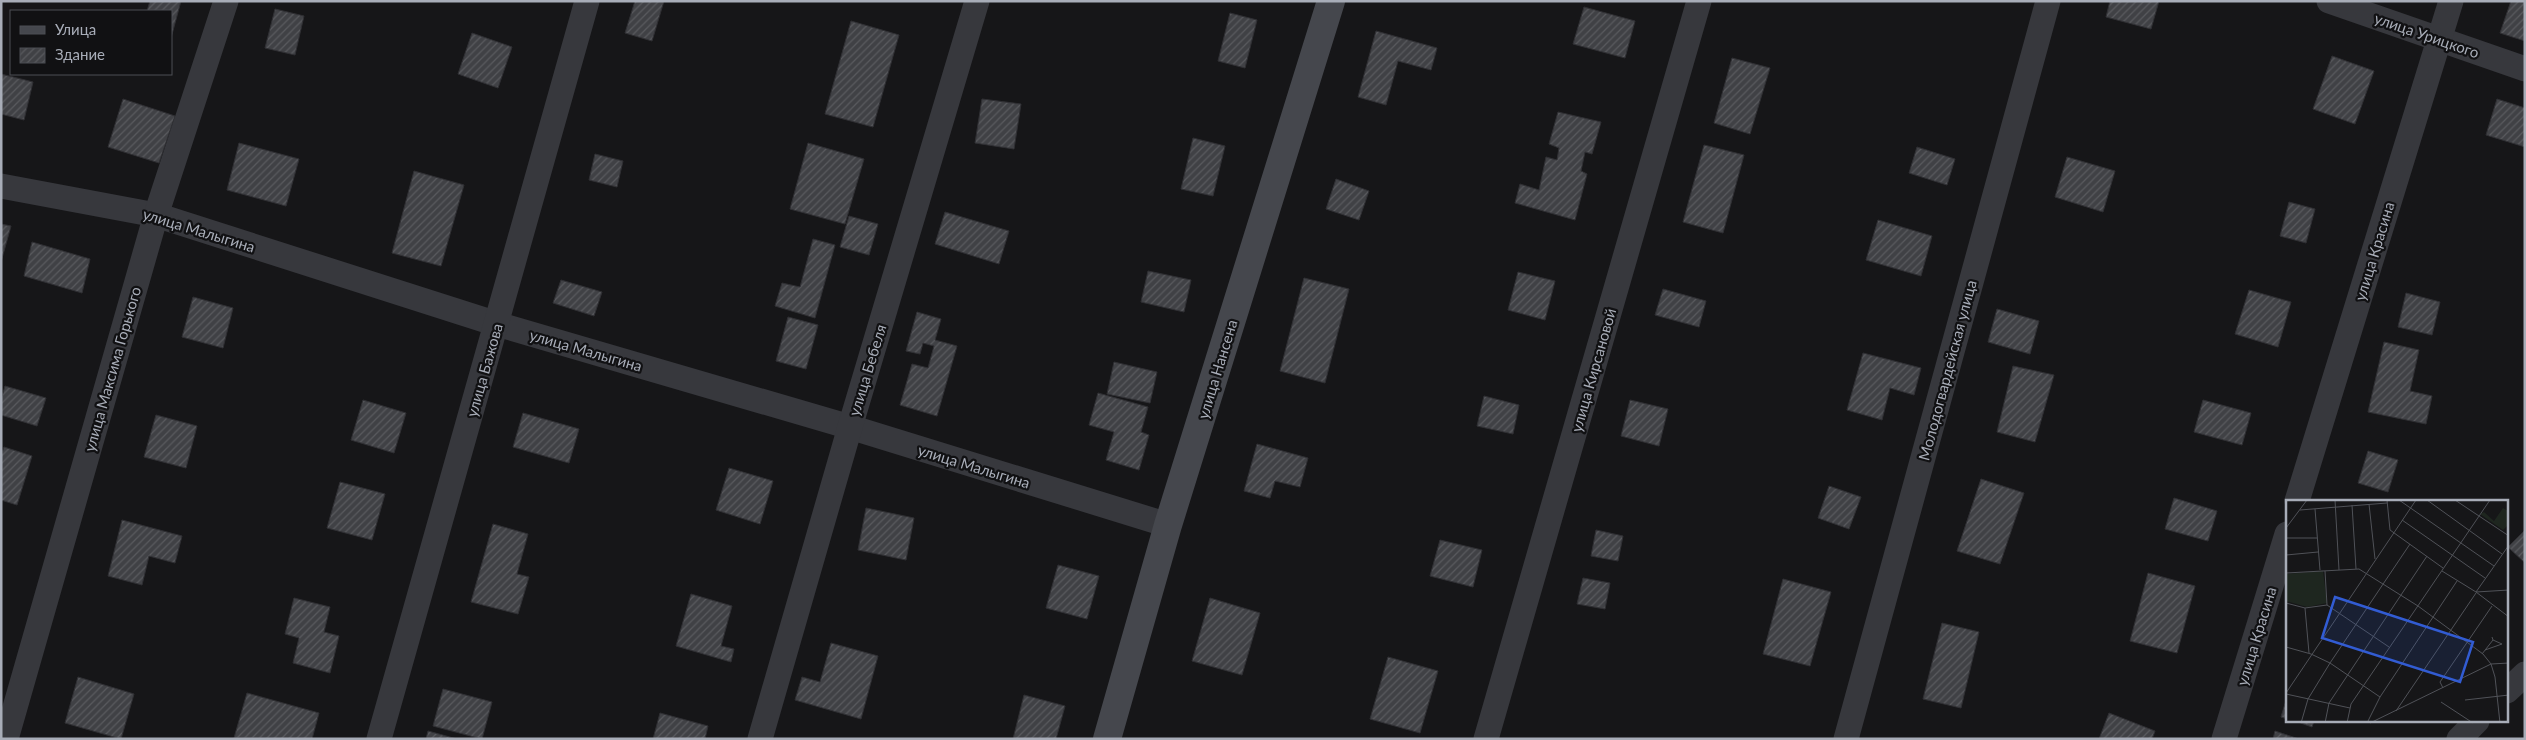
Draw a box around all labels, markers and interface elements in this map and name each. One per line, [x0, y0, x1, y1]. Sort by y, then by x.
street label: улица Урицкого [2372, 9, 2482, 61]
legend [10, 10, 172, 75]
text: Улица [55, 20, 96, 38]
text: Здание [55, 45, 105, 63]
street label: улица Красина [2350, 199, 2398, 303]
street label: улица Малыгина [141, 204, 257, 256]
street label: Молодогвардейская улица [1914, 278, 1980, 462]
street label: улица Максима Горького [80, 284, 144, 454]
street label: улица Кирсановой [1567, 306, 1619, 434]
street label: улица Нансена [1193, 317, 1241, 421]
street label: улица Бажова [462, 321, 506, 419]
street label: улица Бебеля [845, 322, 889, 418]
street label: улица Малыгина [528, 325, 644, 375]
street label: улица Малыгина [916, 440, 1032, 492]
inset map [2286, 500, 2508, 722]
street label: улица Красина [2232, 584, 2280, 688]

